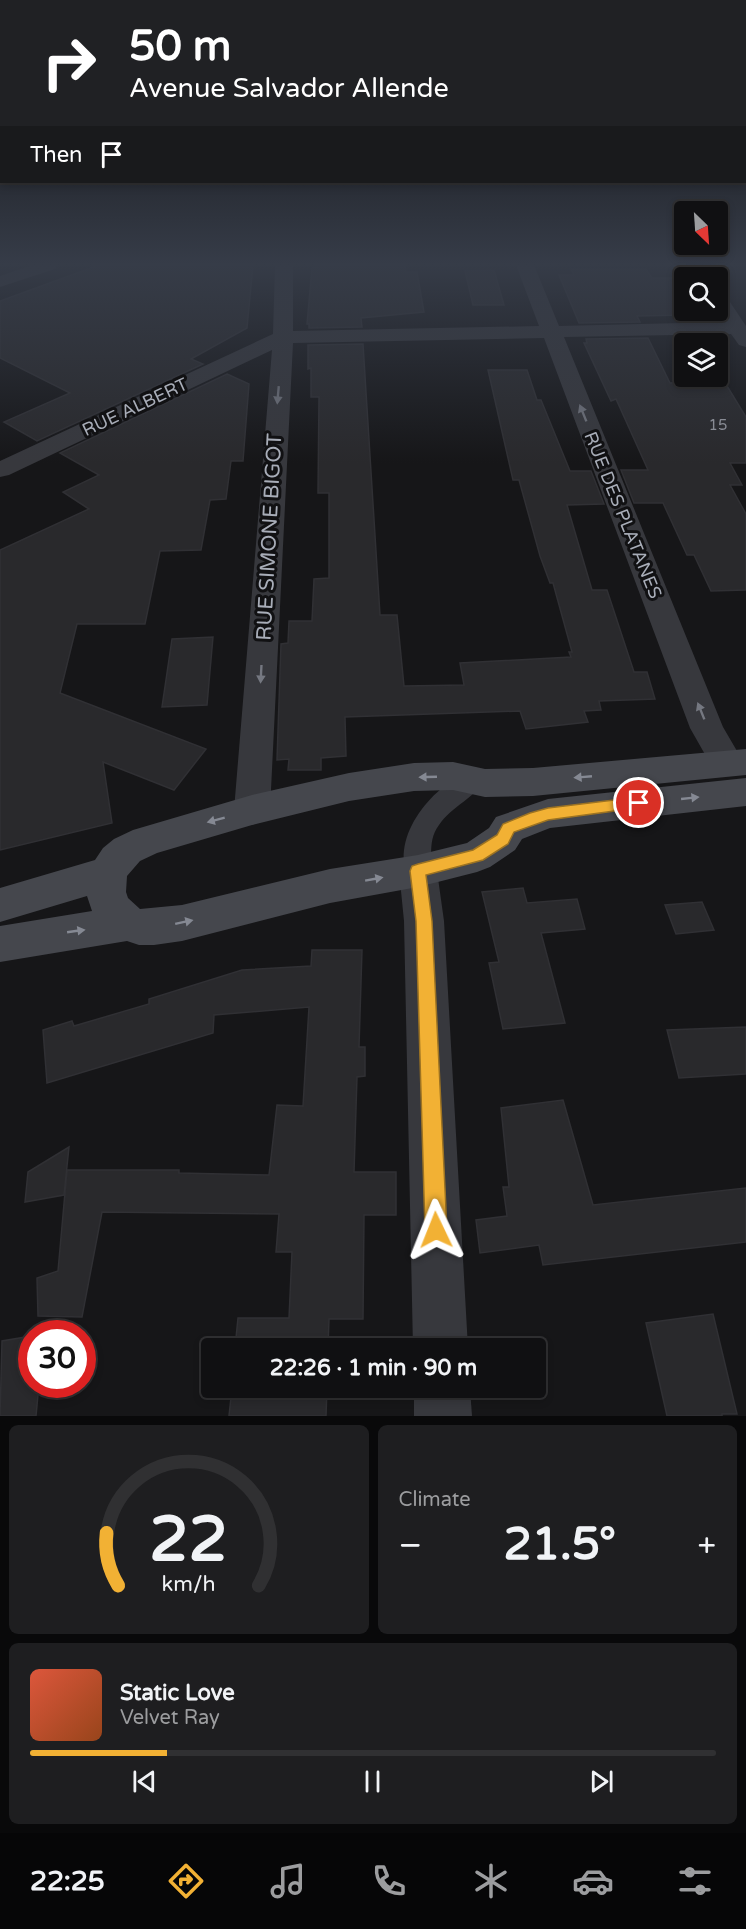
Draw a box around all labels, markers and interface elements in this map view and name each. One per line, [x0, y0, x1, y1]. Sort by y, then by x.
text: 50 m [129, 21, 231, 72]
icon: right [30, 24, 108, 102]
text: Avenue Salvador Allende [129, 72, 449, 105]
icon: arrive [95, 138, 128, 171]
text: Then [30, 142, 83, 168]
north arrow [674, 201, 728, 255]
map controls [674, 201, 728, 387]
button: search [674, 267, 728, 321]
button: layers [674, 333, 728, 387]
street label: RUE ALBERT [79, 373, 191, 441]
one-way arrow [273, 386, 283, 405]
one-way arrow [578, 404, 587, 422]
house number: 15 [709, 416, 727, 434]
street label: RUE DES PLATANES [579, 428, 667, 602]
street label: RUE SIMONE BIGOT [252, 433, 287, 641]
one-way arrow [256, 664, 265, 683]
one-way arrow [696, 702, 706, 720]
one-way arrow [418, 772, 437, 781]
one-way arrow [574, 772, 593, 782]
pin [613, 777, 664, 828]
icon: arrive [622, 786, 655, 819]
one-way arrow [680, 793, 699, 802]
one-way arrow [207, 815, 226, 825]
one-way arrow [365, 874, 384, 883]
one-way arrow [175, 916, 194, 926]
one-way arrow [66, 927, 85, 936]
position arrow [404, 1198, 468, 1262]
speed limit sign: 30 [18, 1320, 96, 1398]
text: 22:26 · 1 min · 90 m [270, 1355, 477, 1381]
text: Climate [399, 1488, 471, 1512]
text: 22 [150, 1503, 228, 1578]
text: 21.5° [503, 1518, 616, 1572]
text: − [399, 1526, 422, 1565]
text: + [697, 1526, 716, 1565]
text: km/h [162, 1572, 216, 1598]
text: Static Love [120, 1680, 235, 1706]
text: Velvet Ray [120, 1706, 220, 1730]
icon: previous [128, 1765, 161, 1798]
icon: pause [356, 1765, 389, 1798]
icon: next [585, 1765, 618, 1798]
icon: directions [165, 1860, 207, 1902]
icon: music [267, 1860, 309, 1902]
icon: phone [368, 1860, 410, 1902]
icon: climate [470, 1860, 512, 1902]
icon: car [572, 1860, 614, 1902]
icon: filters [674, 1860, 716, 1902]
text: 22:25 [30, 1865, 105, 1898]

